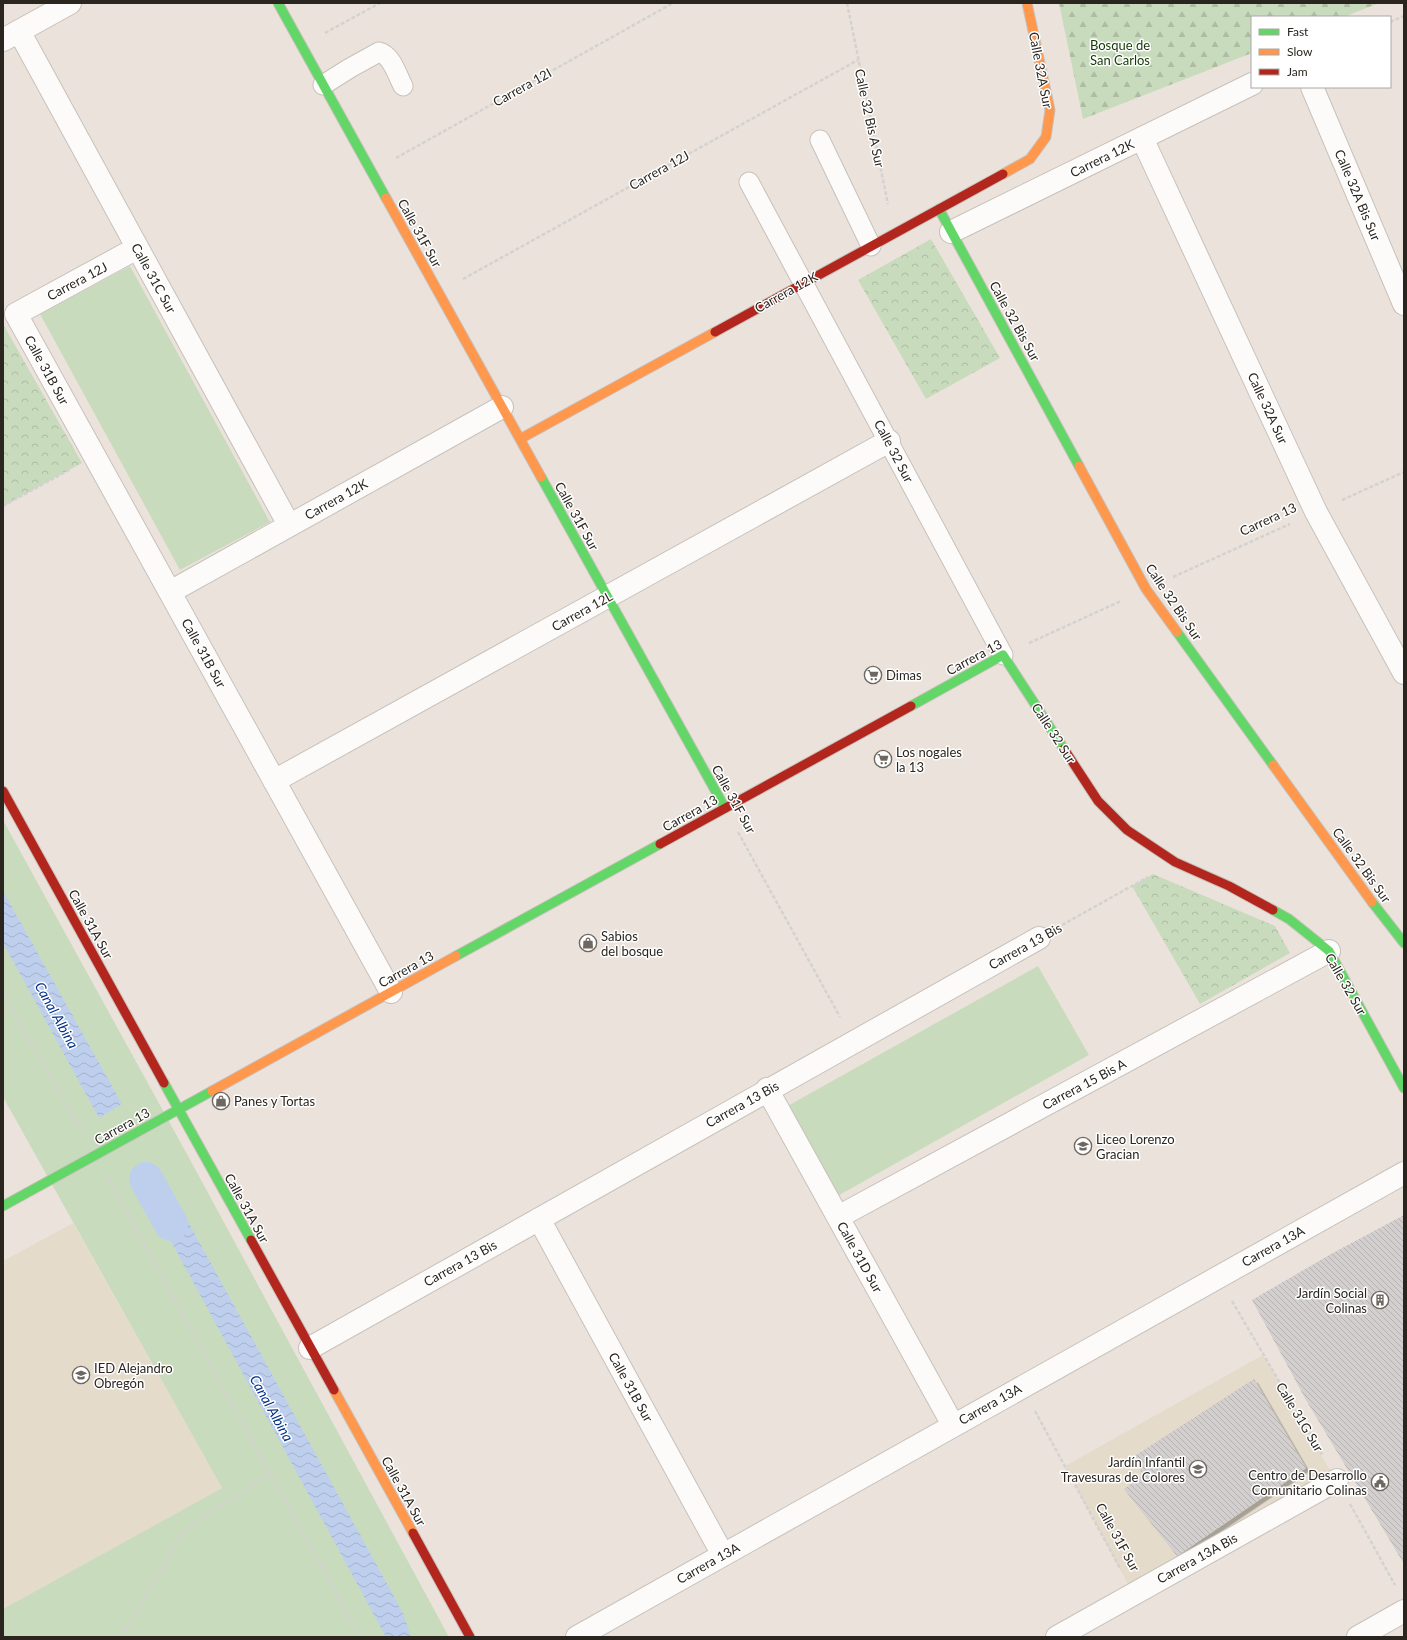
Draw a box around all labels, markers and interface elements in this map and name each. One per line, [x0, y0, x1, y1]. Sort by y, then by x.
legend [1251, 16, 1391, 88]
text: Fast [1287, 24, 1309, 39]
street label: Calle 32A Sur [1026, 31, 1056, 110]
park label: Bosque de San Carlos [1090, 37, 1150, 68]
text: Slow [1287, 44, 1313, 59]
street label: Carrera 12I [490, 64, 554, 110]
text: Jam [1287, 64, 1308, 79]
street label: Calle 32 Bis A Sur [852, 67, 888, 169]
street label: Carrera 12K [1067, 135, 1137, 180]
street label: Carrera 12J [626, 147, 692, 193]
street label: Calle 32A Bis Sur [1332, 147, 1385, 243]
street label: Calle 31F Sur [395, 196, 446, 270]
street label: Calle 31C Sur [128, 240, 180, 316]
street label: Carrera 12J [44, 258, 110, 304]
street label: Carrera 12K [752, 268, 821, 316]
street label: Calle 32 Bis Sur [986, 278, 1044, 364]
street label: Calle 31B Sur [21, 332, 73, 408]
street label: Calle 32A Sur [1244, 370, 1292, 447]
street label: Calle 32 Sur [871, 417, 917, 485]
street label: Carrera 12K [302, 475, 371, 523]
street label: Calle 31F Sur [552, 479, 603, 553]
street label: Carrera 13 [1237, 499, 1299, 539]
street label: Calle 32 Bis Sur [1142, 561, 1206, 644]
street label: Carrera 12L [549, 588, 616, 634]
street label: Calle 31B Sur [178, 615, 230, 691]
street label: Carrera 13 [943, 636, 1005, 678]
supermarket icon: Dimas [863, 665, 883, 685]
place label: Dimas [886, 667, 922, 683]
street label: Calle 32 Sur [1029, 700, 1080, 766]
place label: Los nogales la 13 [896, 744, 962, 775]
supermarket icon: Los nogales la 13 [873, 749, 893, 769]
street label: Calle 31F Sur [709, 762, 760, 836]
street label: Carrera 13 [660, 791, 720, 835]
street label: Calle 32 Bis Sur [1329, 824, 1395, 906]
street label: Calle 31A Sur [65, 886, 117, 962]
street label: Carrera 13 Bis [986, 919, 1065, 973]
place label: Sabios del bosque [601, 928, 663, 959]
shop icon: Sabios del bosque [578, 933, 598, 953]
street label: Carrera 13 [376, 947, 436, 991]
street label: Calle 32 Sur [1322, 950, 1370, 1018]
water label: Canal Albina [32, 979, 82, 1051]
street label: Carrera 15 Bis A [1039, 1055, 1129, 1113]
street label: Carrera 13 Bis [703, 1077, 782, 1131]
shop icon: Panes y Tortas [211, 1091, 231, 1111]
place label: Panes y Tortas [234, 1093, 315, 1109]
street label: Carrera 13 [92, 1104, 152, 1148]
place label: Liceo Lorenzo Gracian [1096, 1131, 1175, 1162]
school or university icon: Liceo Lorenzo Gracian [1073, 1136, 1093, 1156]
street label: Calle 31A Sur [221, 1170, 273, 1246]
street label: Calle 31D Sur [834, 1219, 886, 1296]
street label: Carrera 13A [1239, 1222, 1307, 1270]
street label: Carrera 13 Bis [421, 1236, 500, 1290]
place label: Jardín Social Colinas [1297, 1285, 1367, 1316]
building icon: Jardín Social Colinas [1370, 1290, 1390, 1310]
street label: Calle 31B Sur [605, 1349, 657, 1425]
place label: IED Alejandro Obregón [94, 1360, 173, 1391]
school or university icon: IED Alejandro Obregón [71, 1365, 91, 1385]
water label: Canal Albina [247, 1372, 297, 1444]
street label: Calle 31G Sur [1273, 1379, 1327, 1455]
street label: Carrera 13A [956, 1380, 1024, 1428]
street label: Calle 31A Sur [378, 1453, 430, 1529]
place label: Jardín Infantil Travesuras de Colores [1061, 1454, 1185, 1485]
school or university icon: Jardín Infantil Travesuras de Colores [1188, 1459, 1208, 1479]
place label: Centro de Desarrollo Comunitario Colinas [1248, 1467, 1367, 1498]
public building icon: Centro de Desarrollo Comunitario Colinas [1370, 1472, 1390, 1492]
street label: Calle 31F Sur [1093, 1500, 1144, 1574]
street label: Carrera 13A Bis [1154, 1529, 1240, 1587]
street label: Carrera 13A [674, 1539, 742, 1587]

